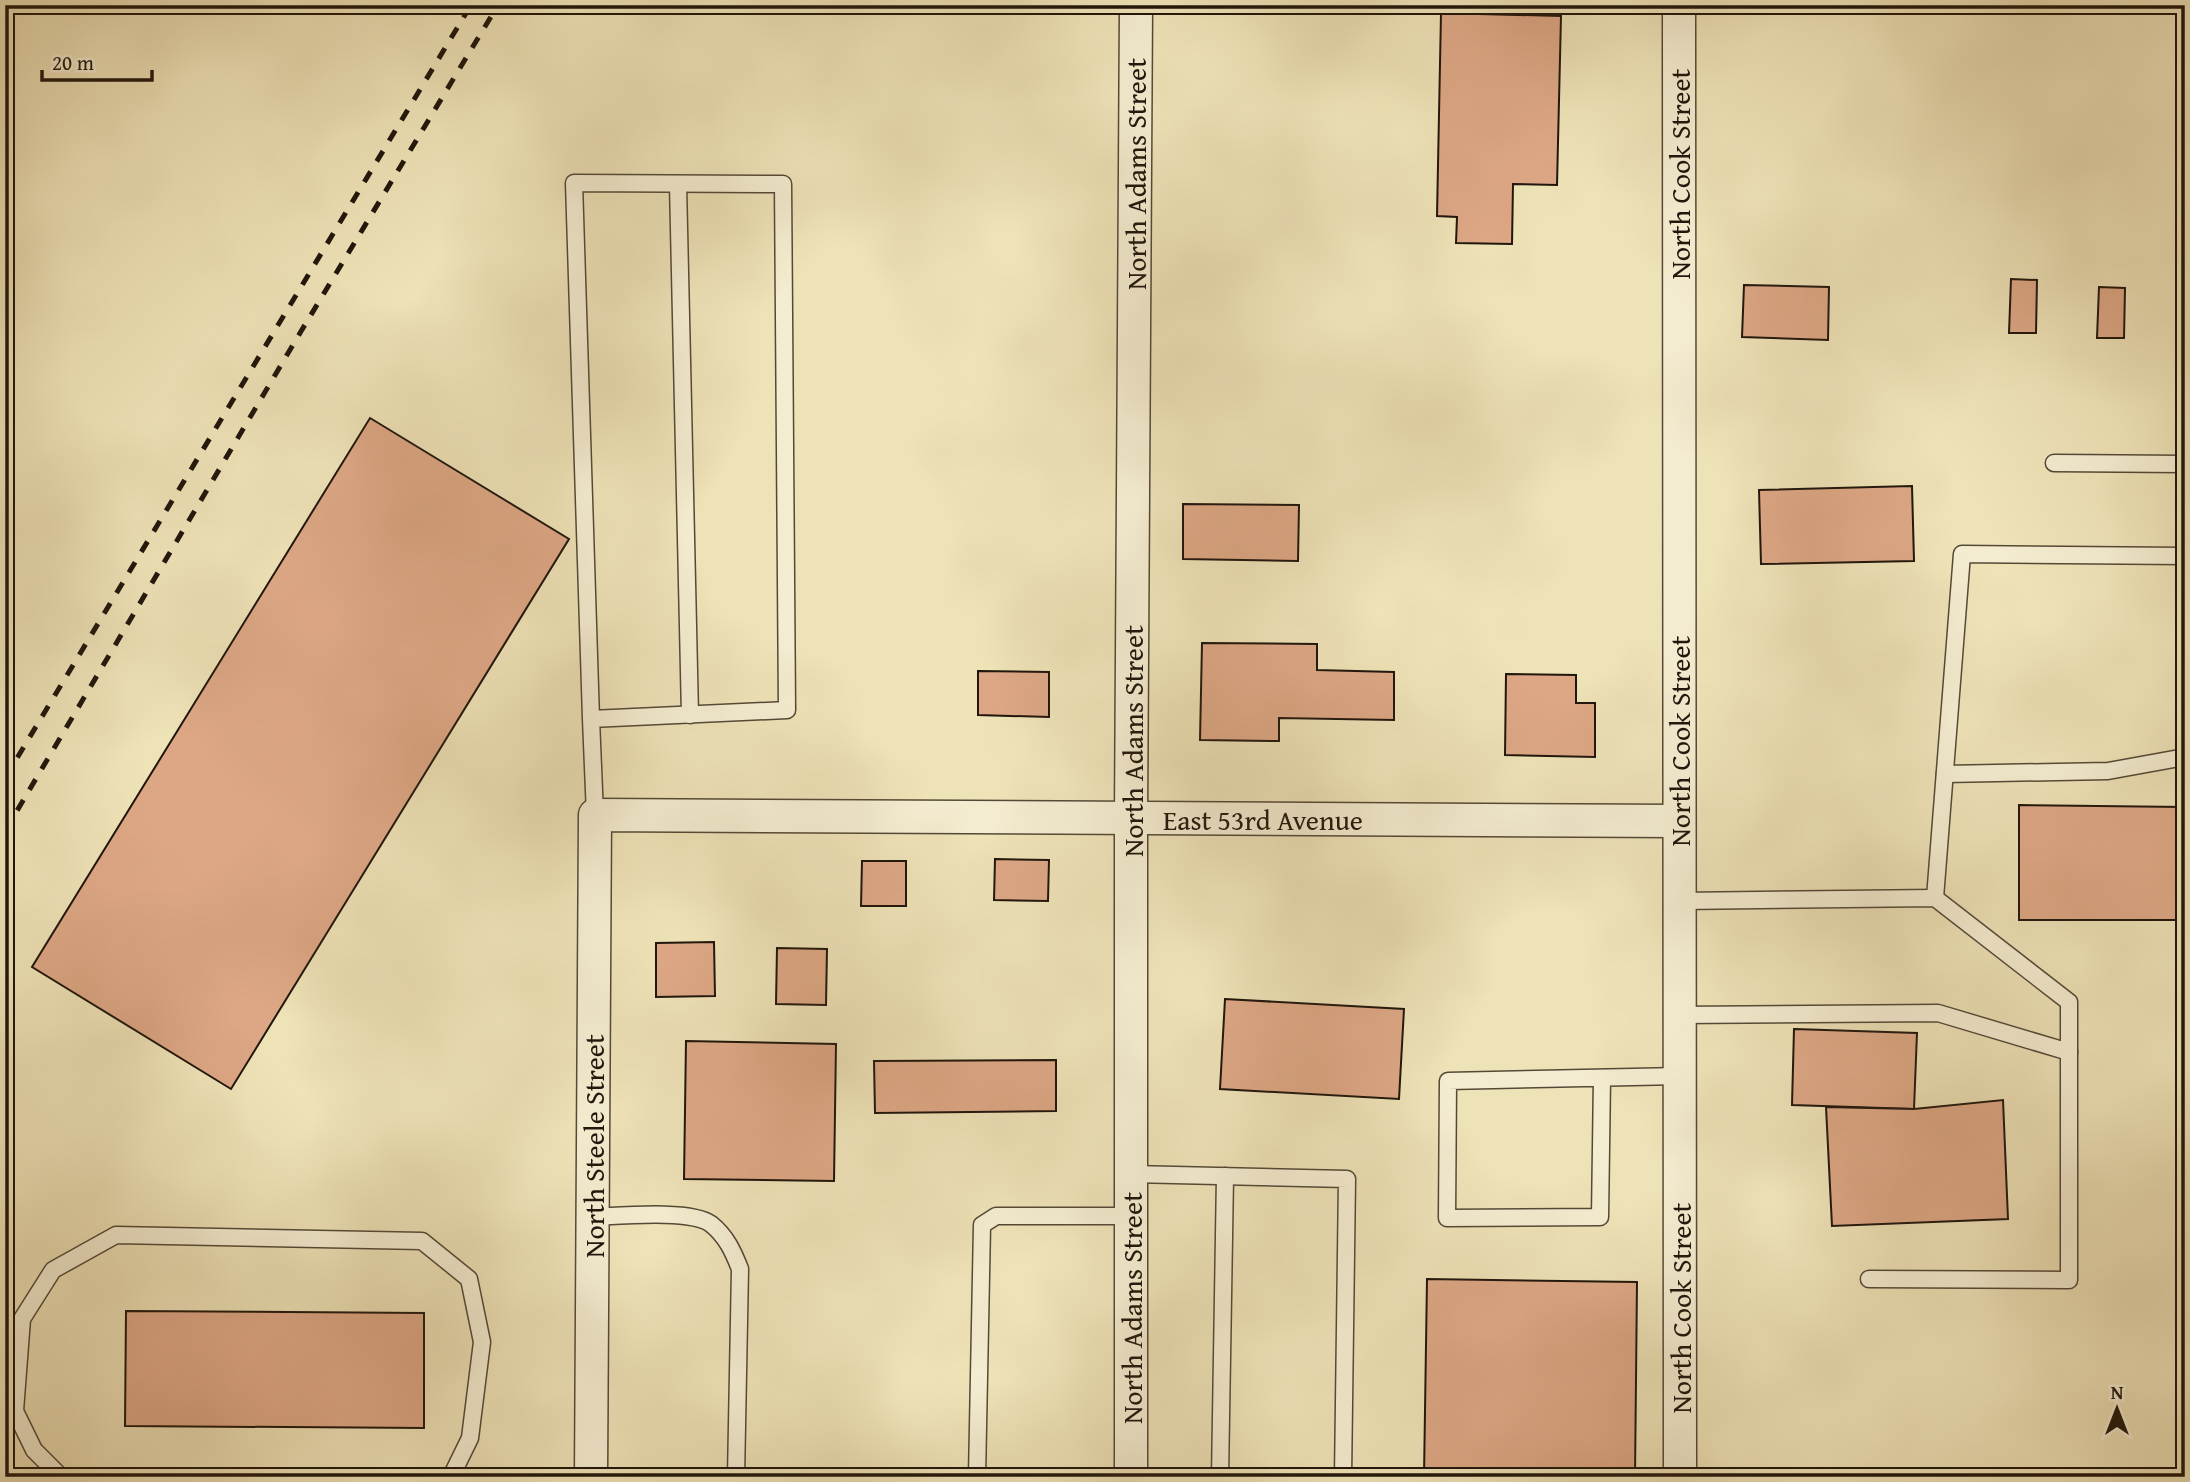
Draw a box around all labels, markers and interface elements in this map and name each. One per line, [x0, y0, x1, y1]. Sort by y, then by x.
scale bar [42, 38, 152, 82]
text: 20 m [52, 47, 94, 78]
street label: North Adams Street [1115, 58, 1156, 290]
street label: North Cook Street [1659, 68, 1700, 279]
street label: North Adams Street [1112, 625, 1153, 857]
street label: North Cook Street [1659, 635, 1700, 846]
street label: East 53rd Avenue [1163, 799, 1363, 840]
street label: North Steele Street [573, 1034, 614, 1258]
street label: North Adams Street [1111, 1192, 1152, 1424]
street label: North Cook Street [1660, 1202, 1701, 1413]
north arrow [2082, 1374, 2152, 1444]
text: N [2111, 1378, 2124, 1406]

